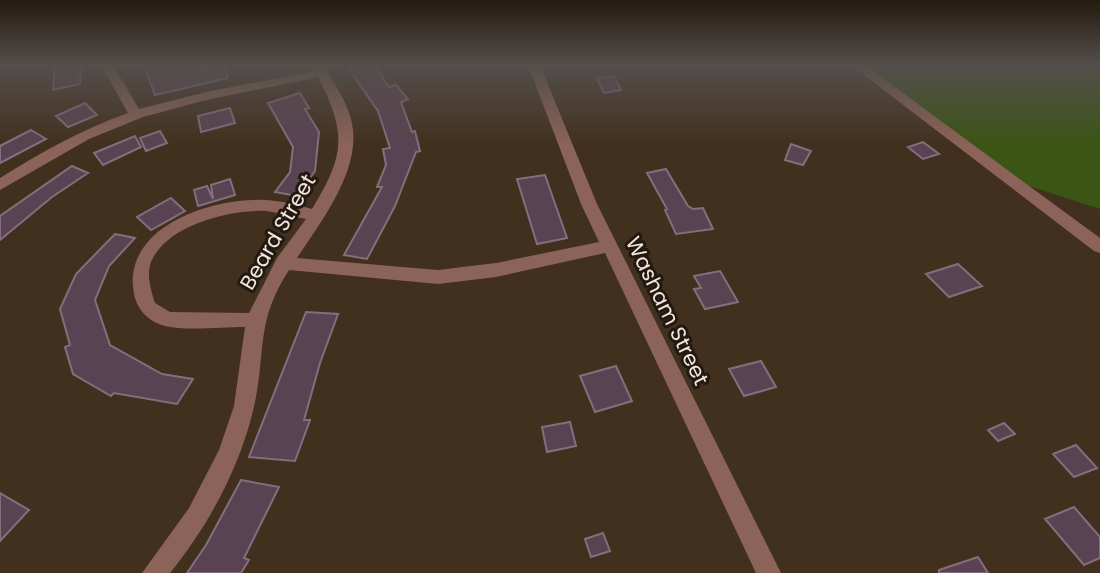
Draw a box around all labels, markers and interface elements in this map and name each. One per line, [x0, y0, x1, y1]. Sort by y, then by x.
street label: Beard Street [233, 169, 322, 295]
street label: Washam Street [619, 232, 716, 390]

